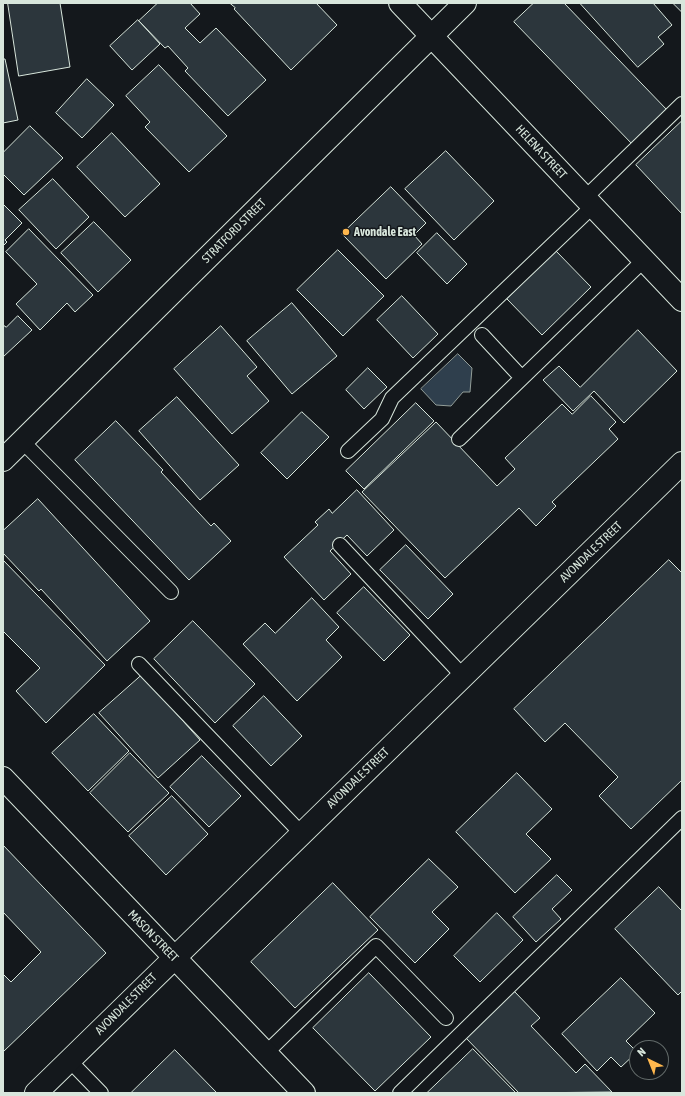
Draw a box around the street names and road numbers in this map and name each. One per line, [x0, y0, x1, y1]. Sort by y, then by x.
street label: HELENA STREET [512, 122, 570, 182]
street label: STRATFORD STREET [199, 196, 269, 266]
street label: AVONDALE STREET [557, 519, 625, 585]
street label: AVONDALE STREET [324, 745, 392, 811]
street label: MASON STREET [125, 907, 181, 965]
street label: AVONDALE STREET [92, 970, 160, 1038]

